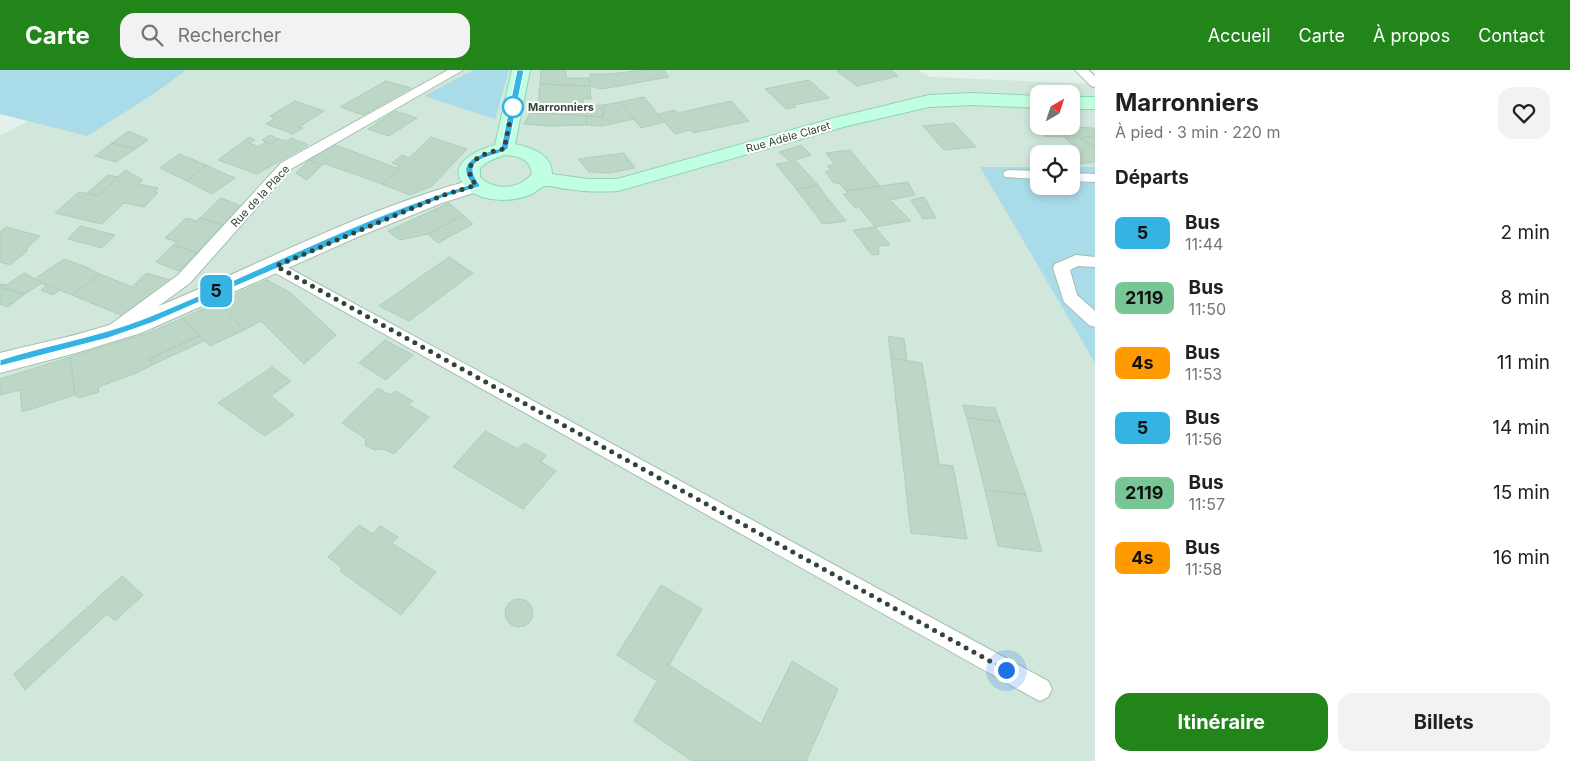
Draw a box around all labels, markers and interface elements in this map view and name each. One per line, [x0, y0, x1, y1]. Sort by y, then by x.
search box [120, 13, 470, 58]
text: Carte [25, 21, 90, 50]
icon: search [138, 21, 166, 49]
text: Rechercher [178, 24, 281, 47]
text: Accueil [1208, 25, 1271, 46]
text: Carte [1299, 25, 1345, 46]
text: À propos [1373, 25, 1450, 46]
text: Contact [1478, 25, 1545, 46]
north arrow [1030, 85, 1080, 135]
map controls [1030, 85, 1080, 195]
button: heart [1498, 87, 1550, 139]
text: Marronniers [1115, 88, 1259, 117]
marker: Marronniers [502, 96, 524, 118]
place label: Marronniers [528, 100, 594, 114]
street label: Rue Adèle Claret [744, 118, 832, 156]
text: À pied · 3 min · 220 m [1115, 122, 1280, 142]
button: locate [1030, 145, 1080, 195]
street label: Rue de la Place [228, 162, 292, 230]
text: Départs [1115, 166, 1189, 189]
text: Bus [1185, 211, 1220, 234]
text: 2 min [1501, 221, 1550, 244]
text: 5 [1137, 222, 1148, 243]
text: 11:44 [1185, 234, 1223, 254]
line badge: 5 [200, 275, 232, 307]
text: Bus [1189, 276, 1224, 299]
text: 5 [210, 280, 222, 301]
text: 8 min [1500, 286, 1550, 309]
text: 2119 [1125, 287, 1164, 308]
text: 11:50 [1189, 299, 1226, 319]
text: Bus [1185, 341, 1220, 364]
text: 11 min [1497, 351, 1550, 374]
text: 4s [1131, 352, 1154, 373]
text: 11:53 [1185, 364, 1222, 384]
text: Bus [1185, 406, 1220, 429]
text: 14 min [1492, 416, 1550, 439]
text: 5 [1137, 417, 1148, 438]
text: 11:56 [1185, 429, 1222, 449]
text: Bus [1189, 471, 1224, 494]
text: 15 min [1493, 481, 1550, 504]
text: 2119 [1125, 482, 1164, 503]
text: 11:57 [1189, 494, 1225, 514]
text: Bus [1185, 536, 1220, 559]
text: 16 min [1493, 546, 1550, 569]
text: 4s [1131, 547, 1154, 568]
text: 11:58 [1185, 559, 1222, 579]
your location [994, 658, 1019, 683]
button: Itinéraire [1115, 693, 1328, 751]
button: Billets [1338, 693, 1550, 751]

